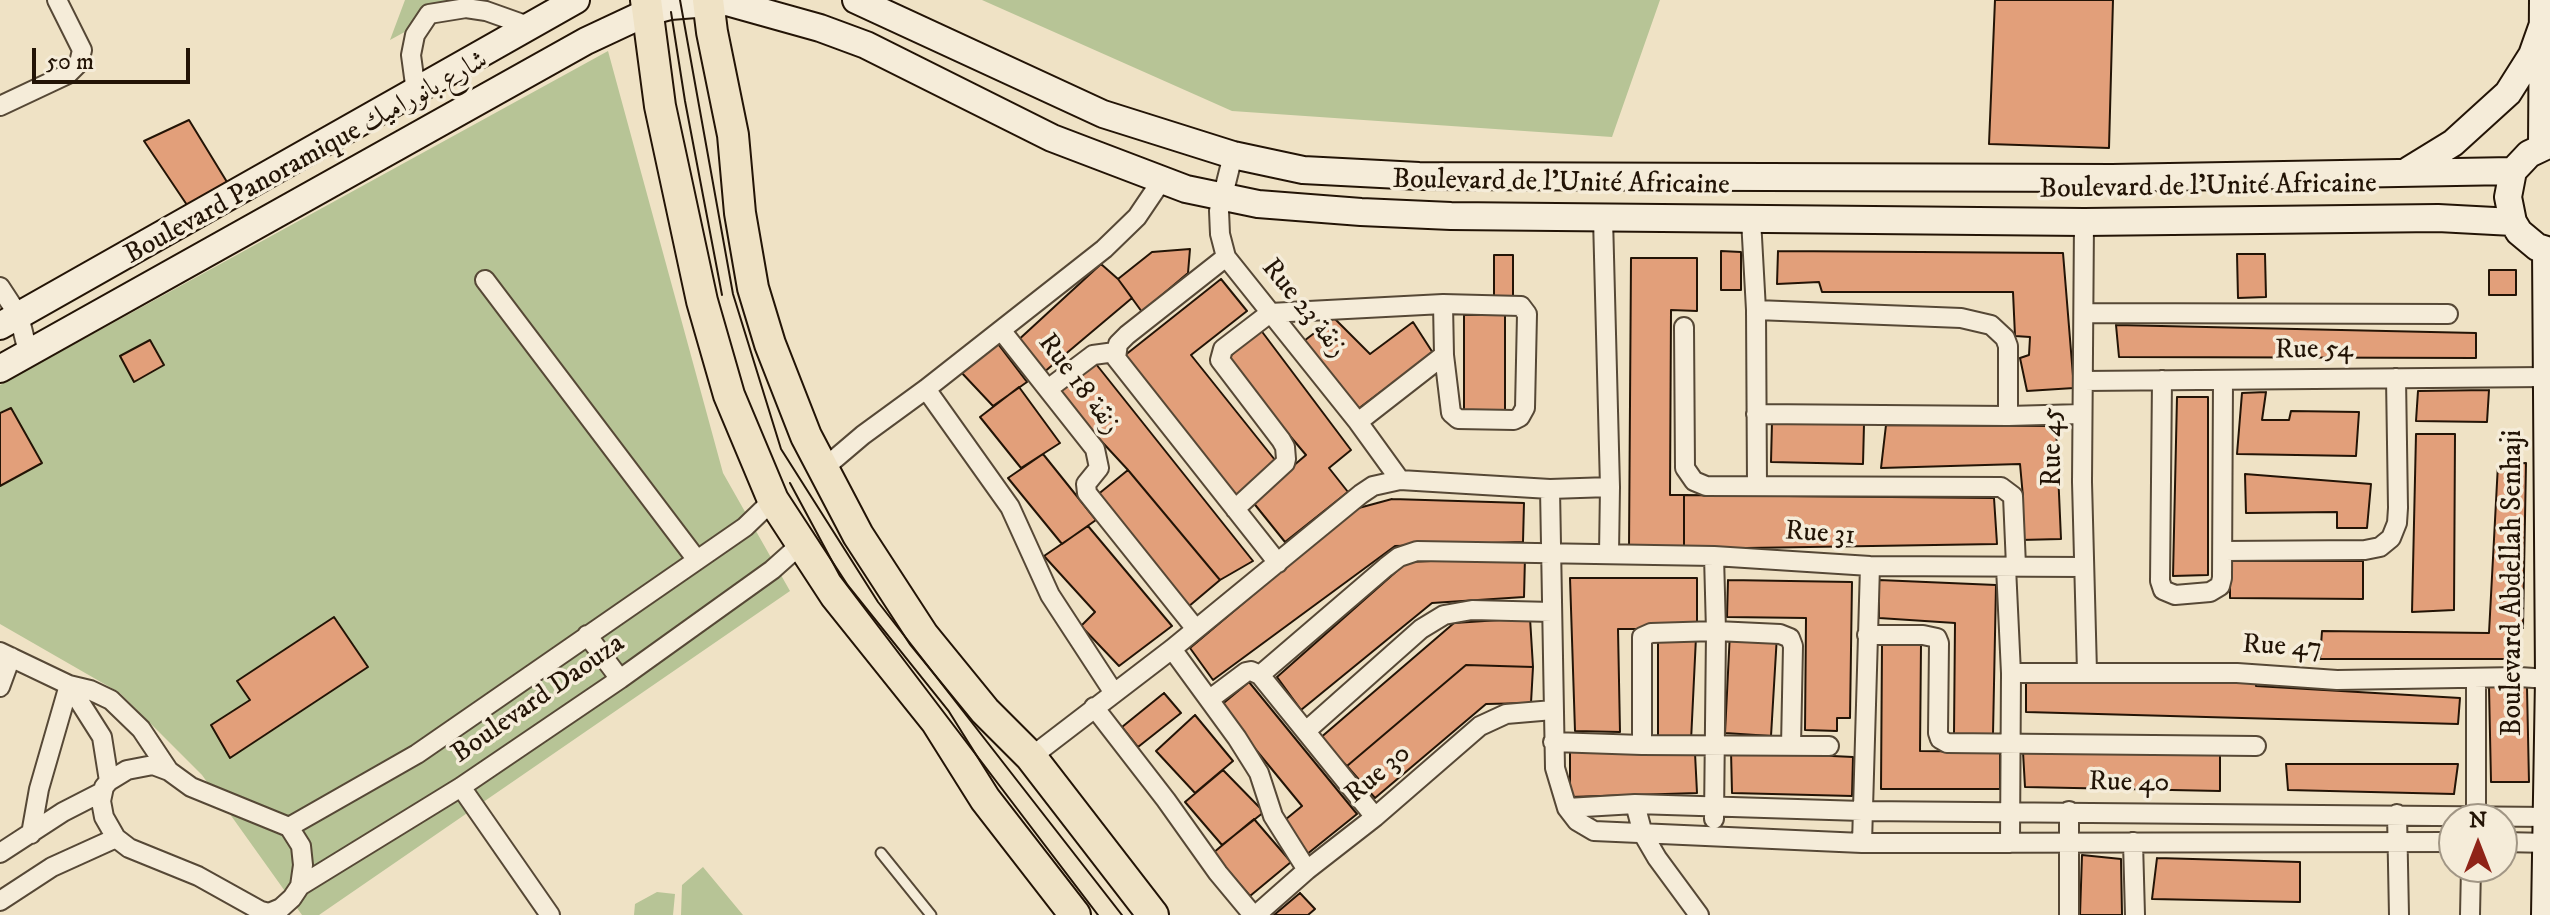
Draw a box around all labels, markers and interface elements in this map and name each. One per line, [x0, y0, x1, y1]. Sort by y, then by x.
scale bar [36, 32, 194, 82]
street label: Boulevard Panoramique شارع بانوراميك [119, 45, 495, 273]
text: 50 m [46, 47, 94, 77]
street label: Boulevard de l'Unité Africaine [1392, 164, 1730, 204]
street label: Boulevard de l'Unité Africaine [2039, 168, 2377, 208]
street label: Rue 23 زنقة [1253, 253, 1353, 365]
street label: Rue 18 زنقة [1029, 328, 1127, 442]
street label: Rue 54 [2275, 334, 2353, 368]
street label: Rue 45 [2037, 407, 2071, 487]
street label: Boulevard Abdellah Senhaji [2497, 430, 2531, 736]
street label: Rue 31 [1784, 516, 1856, 554]
street label: Boulevard Daouza [446, 628, 632, 772]
street label: Rue 47 [2241, 629, 2323, 667]
street label: Rue 30 [1339, 738, 1419, 812]
street label: Rue 40 [2088, 766, 2170, 802]
north arrow [2438, 803, 2518, 883]
text: N [2469, 807, 2487, 834]

